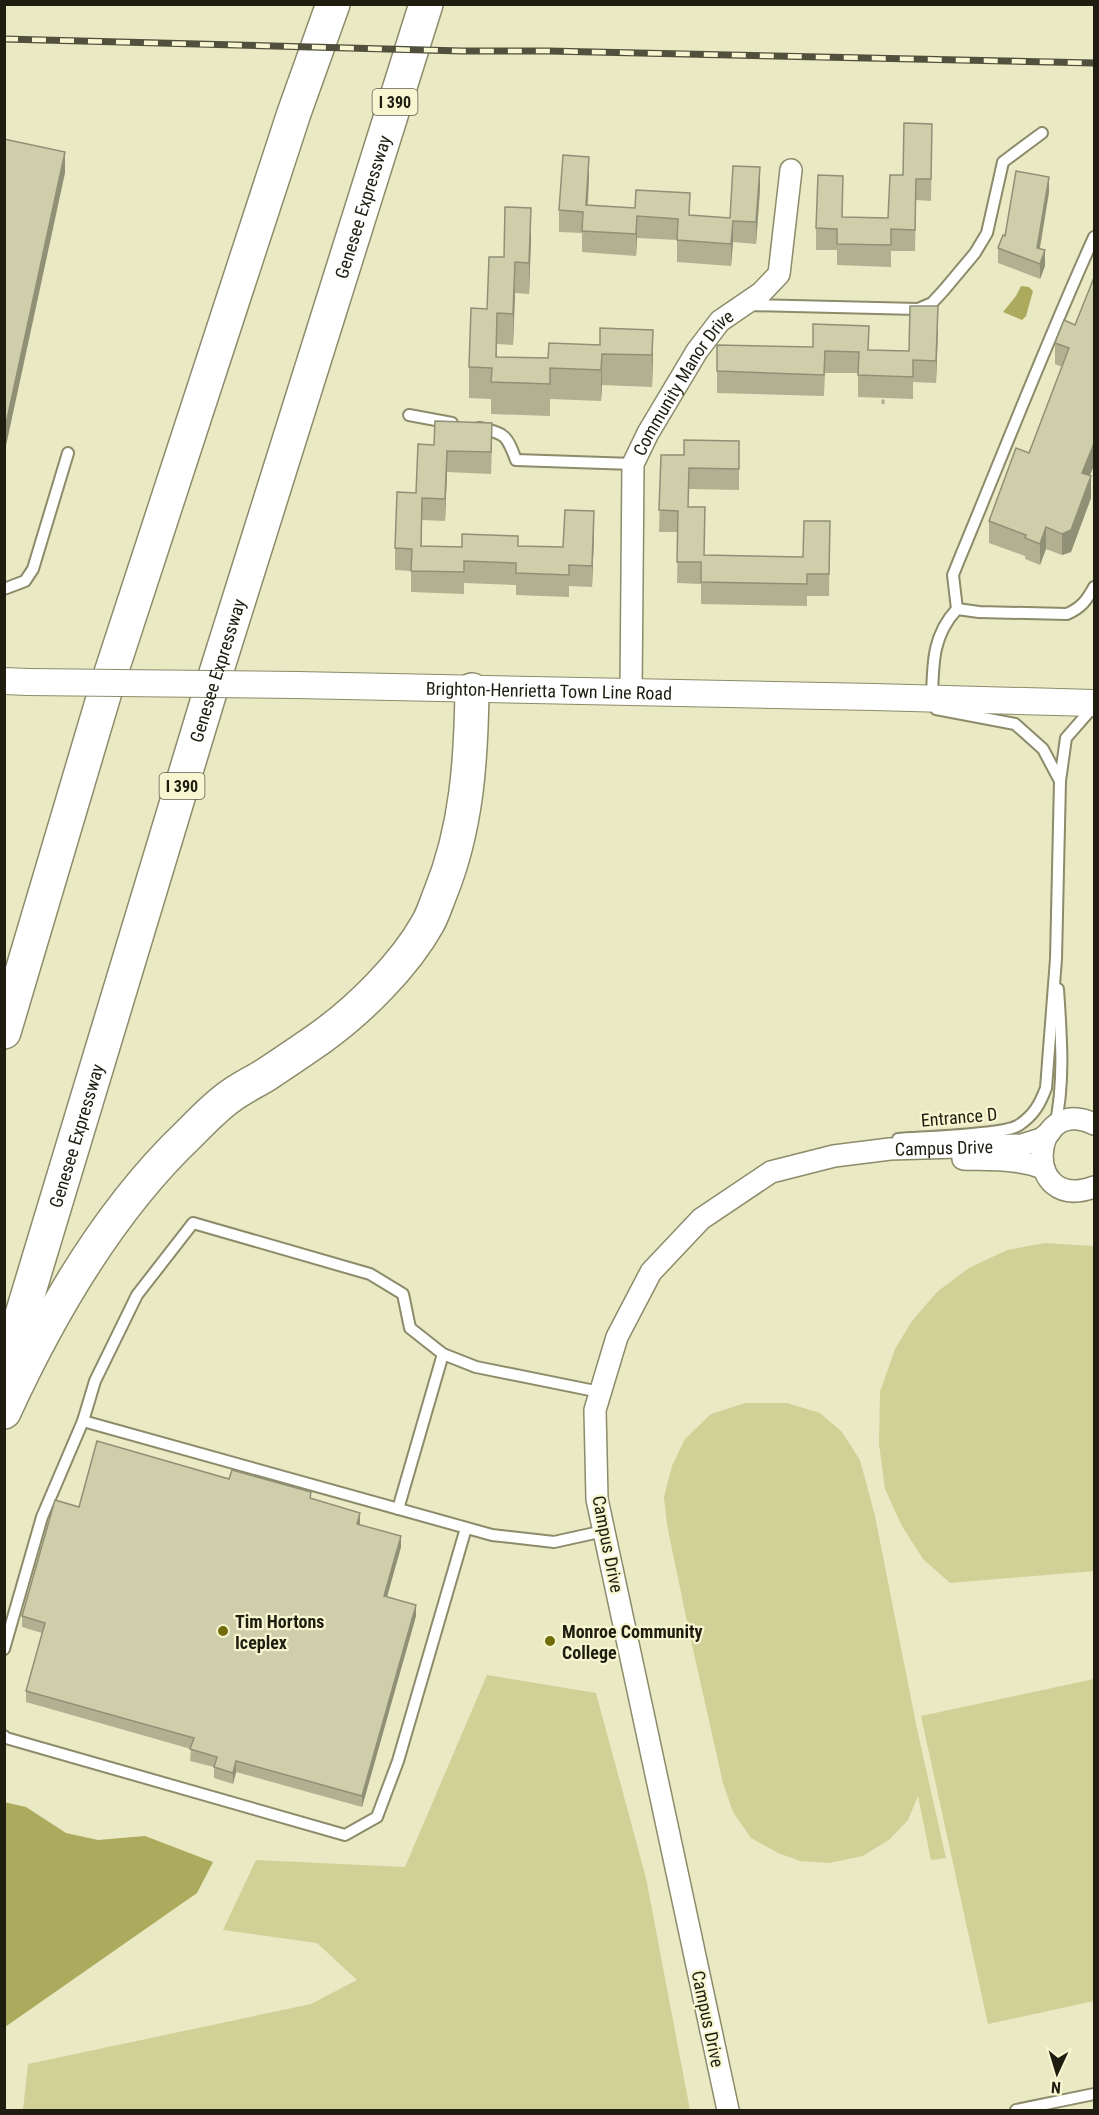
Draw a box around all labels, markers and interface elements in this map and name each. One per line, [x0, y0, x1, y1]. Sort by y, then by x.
road number: I 390 [372, 89, 418, 115]
street label: Genesee Expressway [330, 132, 395, 281]
street label: Community Manor Drive [628, 305, 737, 459]
street label: Genesee Expressway [185, 596, 249, 745]
street label: Brighton-Henrietta Town Line Road [426, 677, 672, 703]
road number: I 390 [160, 773, 204, 799]
street label: Genesee Expressway [44, 1061, 108, 1210]
street label: Entrance D [920, 1103, 998, 1131]
street label: Campus Drive [894, 1135, 993, 1159]
street label: Campus Drive [588, 1494, 628, 1594]
place label: Tim Hortons Iceplex [235, 1611, 324, 1653]
place label: Monroe Community College [562, 1621, 703, 1663]
marker: Tim Hortons Iceplex [216, 1624, 230, 1638]
marker: Monroe Community College [543, 1634, 557, 1648]
street label: Campus Drive [688, 1969, 728, 2069]
north arrow [1027, 2043, 1087, 2103]
text: N [1050, 2078, 1062, 2097]

